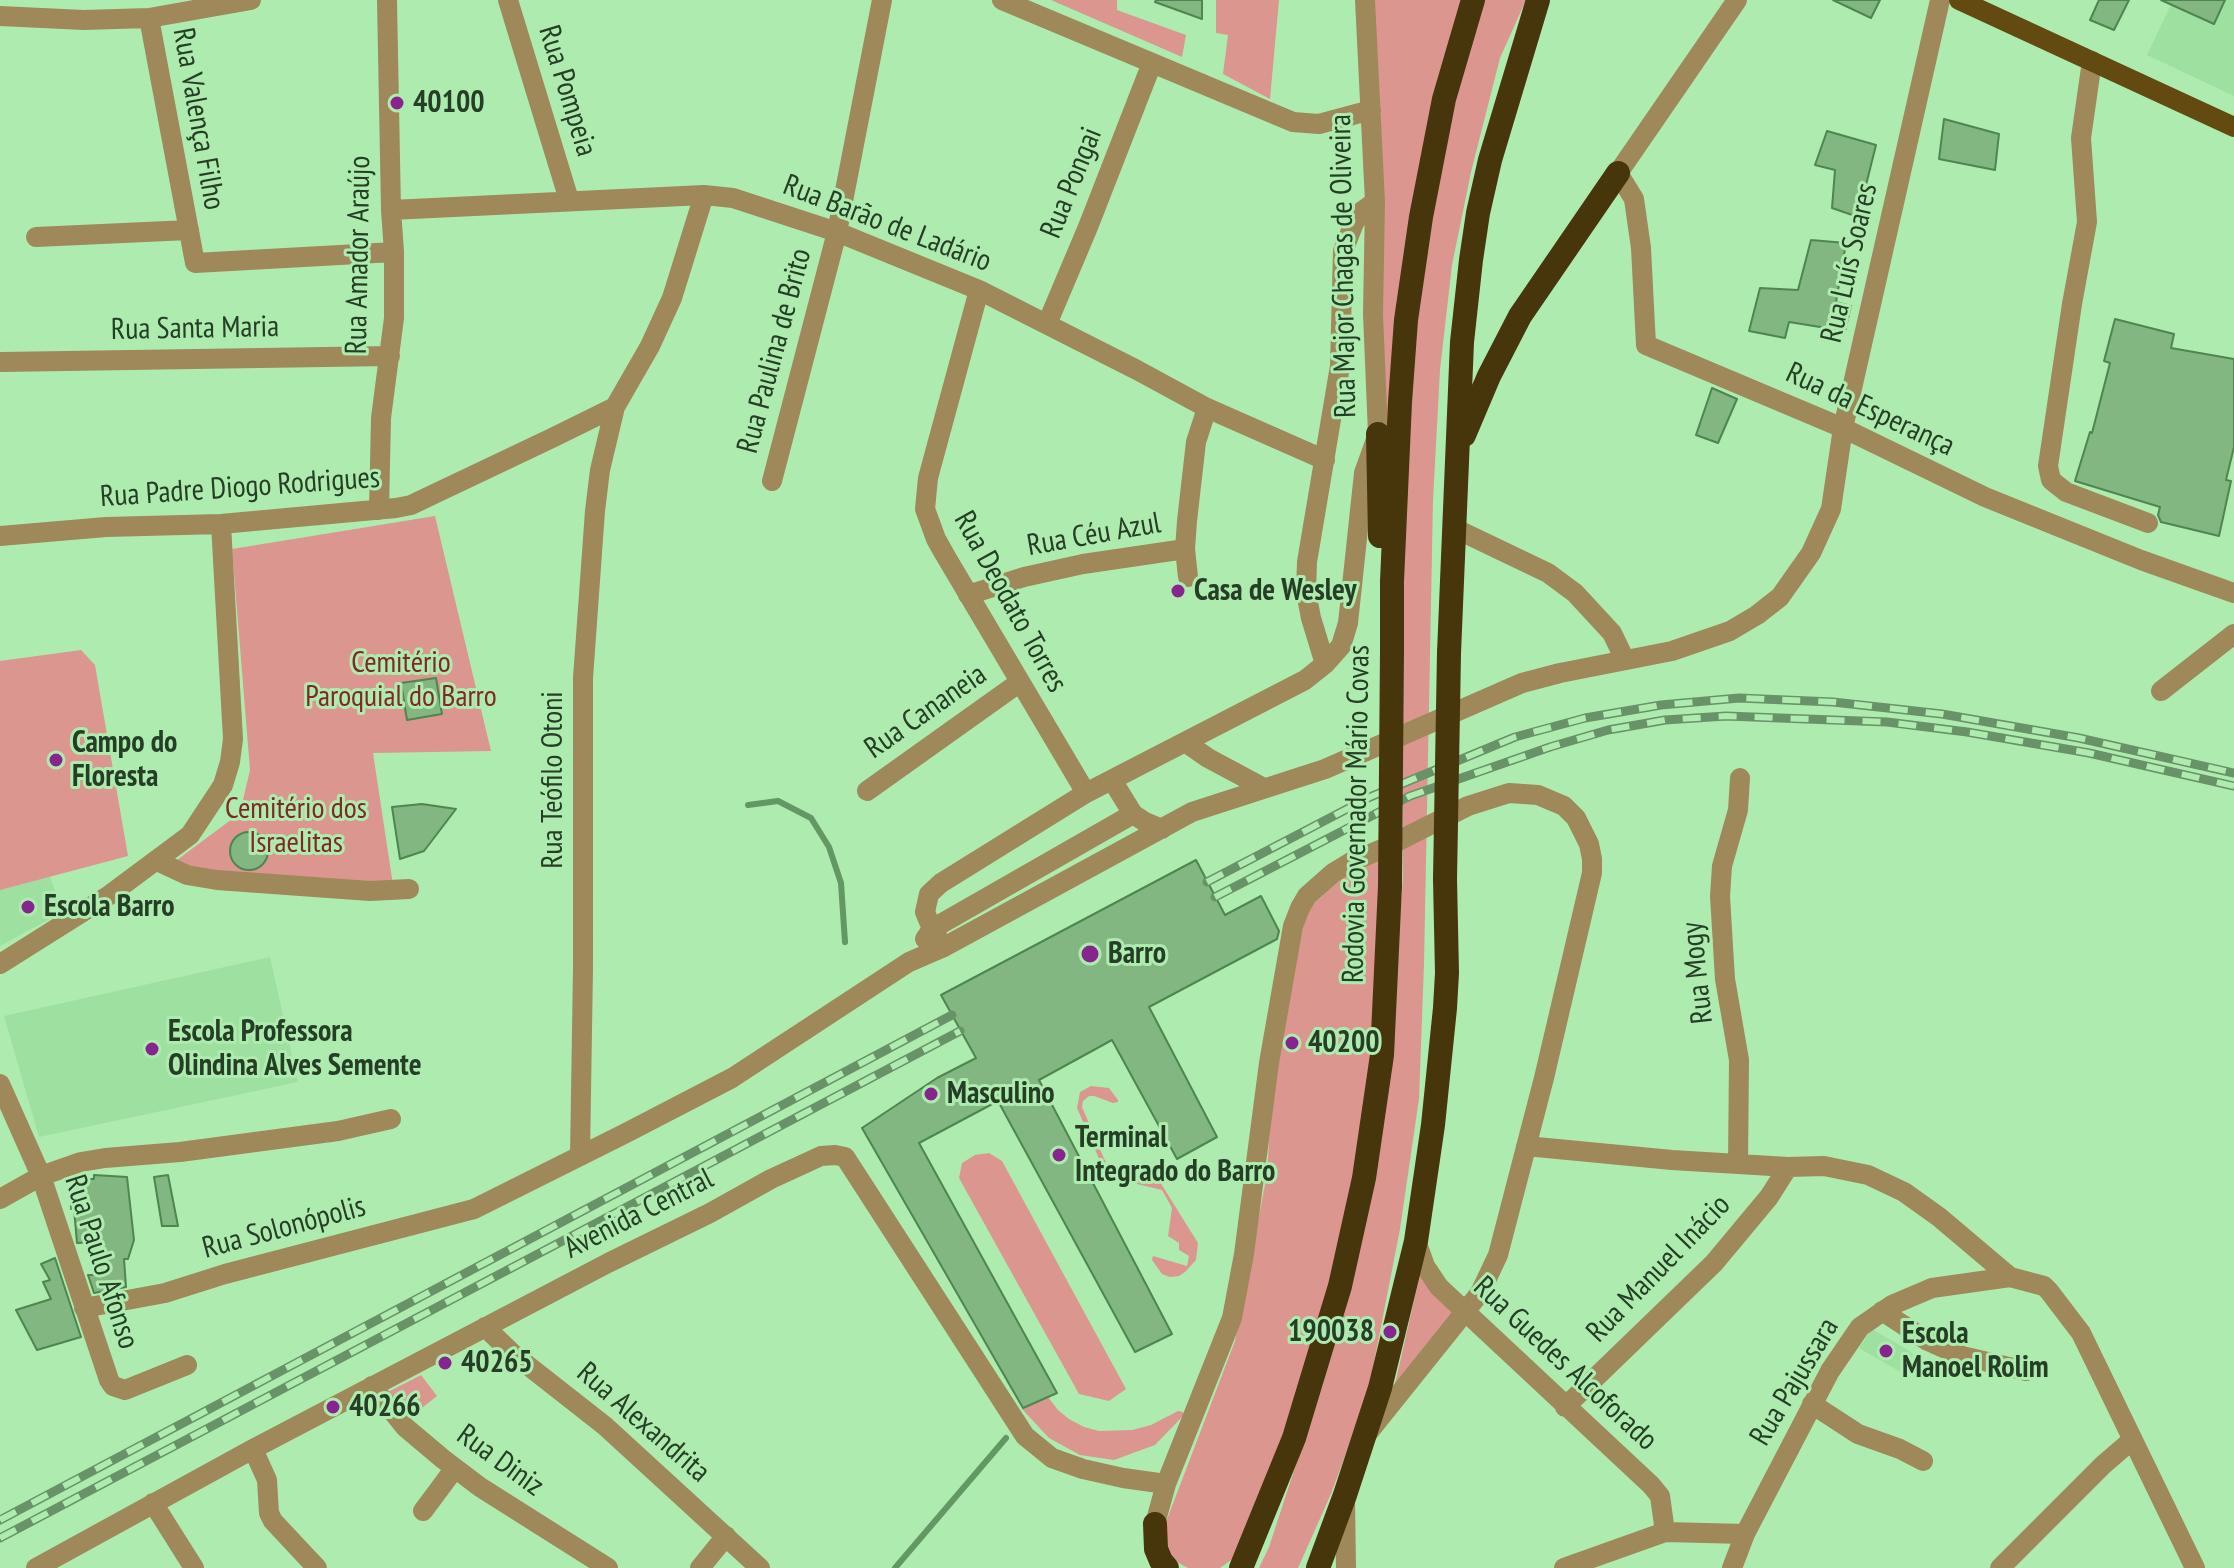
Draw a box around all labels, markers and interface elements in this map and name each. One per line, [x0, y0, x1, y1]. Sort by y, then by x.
street label: Rua Pompeia [530, 21, 604, 161]
street label: Rua Valença Filho [164, 25, 232, 213]
place label: 40100 [413, 85, 485, 121]
marker: 40100 [388, 94, 406, 112]
street label: Rua Major Chagas de Oliveira [1323, 114, 1365, 418]
street label: Rua Pongai [1034, 122, 1110, 244]
street label: Rua Amador Araújo [339, 155, 379, 355]
street label: Rua Barão de Ladário [778, 168, 996, 280]
street label: Rua Luís Soares [1814, 180, 1886, 346]
street label: Rua Paulina de Brito [730, 245, 820, 457]
street label: Rua Santa Maria [111, 310, 279, 348]
street label: Rua da Esperança [1780, 355, 1960, 465]
street label: Rua Padre Diogo Rodrigues [99, 460, 381, 516]
street label: Rua Deodato Torres [945, 505, 1075, 699]
street label: Rua Céu Azul [1024, 506, 1164, 564]
place label: Casa de Wesley [1194, 573, 1357, 609]
marker: Casa de Wesley [1169, 582, 1187, 600]
park label: Cemitério Paroquial do Barro [305, 645, 497, 716]
street label: Rodovia Governador Mário Covas [1336, 645, 1378, 983]
street label: Rua Cananeia [858, 657, 994, 767]
street label: Rua Teófilo Otoni [535, 691, 571, 869]
place label: Campo do Floresta [72, 725, 177, 796]
marker: Campo do Floresta [47, 751, 65, 769]
park label: Cemitério dos Israelitas [225, 791, 367, 862]
place label: Escola Barro [44, 889, 175, 925]
marker: Escola Barro [19, 898, 37, 916]
street label: Rua Mogy [1675, 920, 1721, 1026]
place label: Barro [1108, 936, 1166, 972]
marker: Barro [1079, 943, 1101, 965]
place label: Escola Professora Olindina Alves Semente [168, 1014, 422, 1084]
place label: 40200 [1308, 1025, 1380, 1061]
marker: 40200 [1283, 1034, 1301, 1052]
marker: Escola Professora Olindina Alves Semente [143, 1040, 161, 1058]
place label: Masculino [947, 1076, 1055, 1112]
marker: Masculino [922, 1085, 940, 1103]
place label: Terminal Integrado do Barro [1075, 1120, 1275, 1190]
marker: Terminal Integrado do Barro [1050, 1146, 1068, 1164]
street label: Avenida Central [559, 1161, 719, 1267]
street label: Rua Paulo Afonso [56, 1171, 146, 1353]
street label: Rua Manuel Inácio [1580, 1188, 1738, 1350]
street label: Rua Solonópolis [199, 1189, 369, 1267]
street label: Rua Guedes Alcoforado [1466, 1270, 1664, 1458]
street label: Rua Pajussara [1743, 1312, 1847, 1452]
place label: 190038 [1288, 1314, 1374, 1350]
place label: Escola Manoel Rolim [1902, 1316, 2049, 1386]
marker: 190038 [1381, 1323, 1399, 1341]
marker: Escola Manoel Rolim [1877, 1342, 1895, 1360]
place label: 40265 [461, 1345, 533, 1381]
marker: 40265 [436, 1354, 454, 1372]
street label: Rua Alexandrita [569, 1356, 717, 1490]
place label: 40266 [349, 1389, 421, 1425]
marker: 40266 [324, 1398, 342, 1416]
street label: Rua Diniz [450, 1417, 550, 1505]

